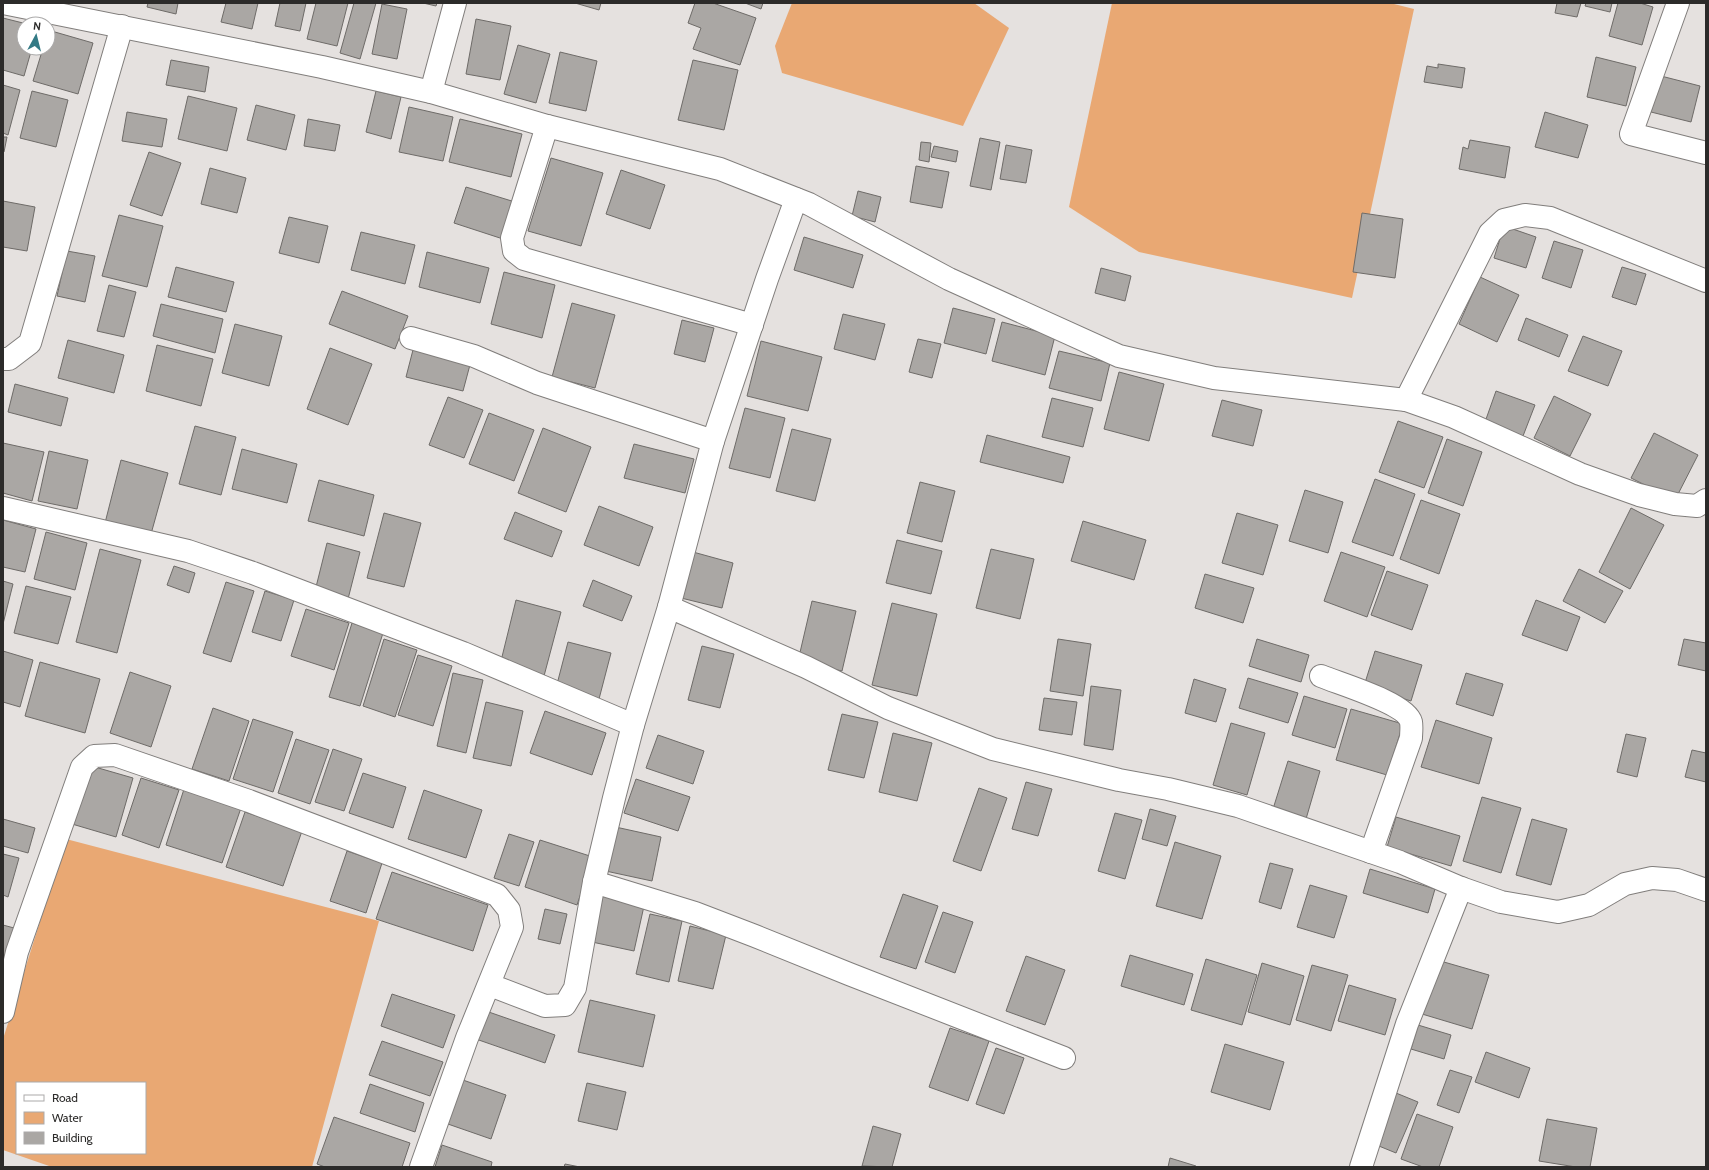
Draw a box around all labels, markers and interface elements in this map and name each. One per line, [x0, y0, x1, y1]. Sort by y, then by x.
north arrow [16, 16, 56, 56]
text: N [33, 19, 42, 33]
legend [16, 1082, 146, 1154]
text: Road [52, 1090, 78, 1105]
text: Water [52, 1110, 83, 1125]
text: Building [52, 1130, 94, 1145]

